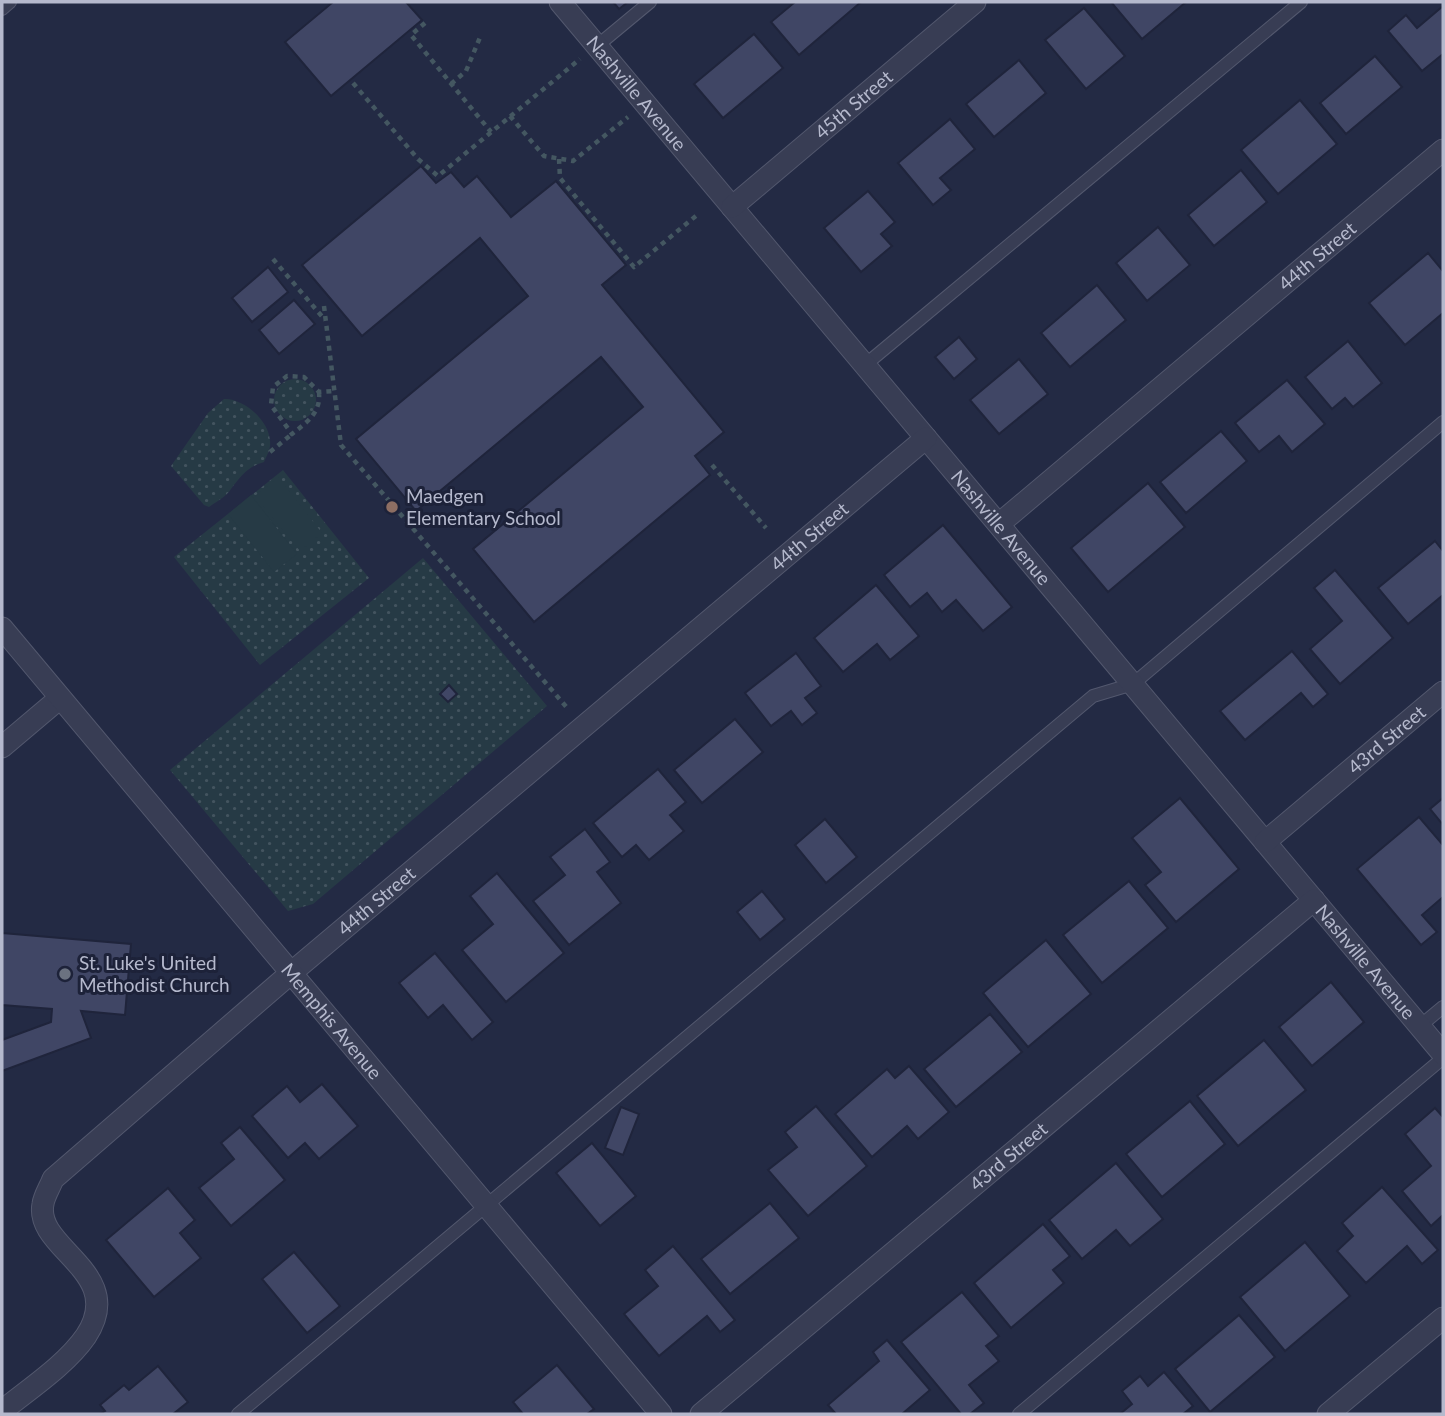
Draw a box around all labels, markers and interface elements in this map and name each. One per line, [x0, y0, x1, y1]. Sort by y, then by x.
street label: Nashville Avenue [582, 31, 692, 155]
street label: 45th Street [810, 65, 897, 143]
street label: 44th Street [1273, 216, 1361, 295]
street label: Nashville Avenue [947, 465, 1056, 589]
place label: Maedgen Elementary School [406, 484, 561, 529]
street label: 44th Street [765, 497, 853, 575]
marker: Maedgen Elementary School [384, 499, 400, 515]
street label: 43rd Street [1343, 700, 1430, 778]
street label: 44th Street [333, 861, 420, 940]
street label: Nashville Avenue [1311, 899, 1421, 1024]
place label: St. Luke's United Methodist Church [79, 951, 230, 996]
street label: Memphis Avenue [277, 958, 387, 1083]
marker: St. Luke's United Methodist Church [57, 966, 73, 982]
street label: 43rd Street [964, 1117, 1052, 1195]

